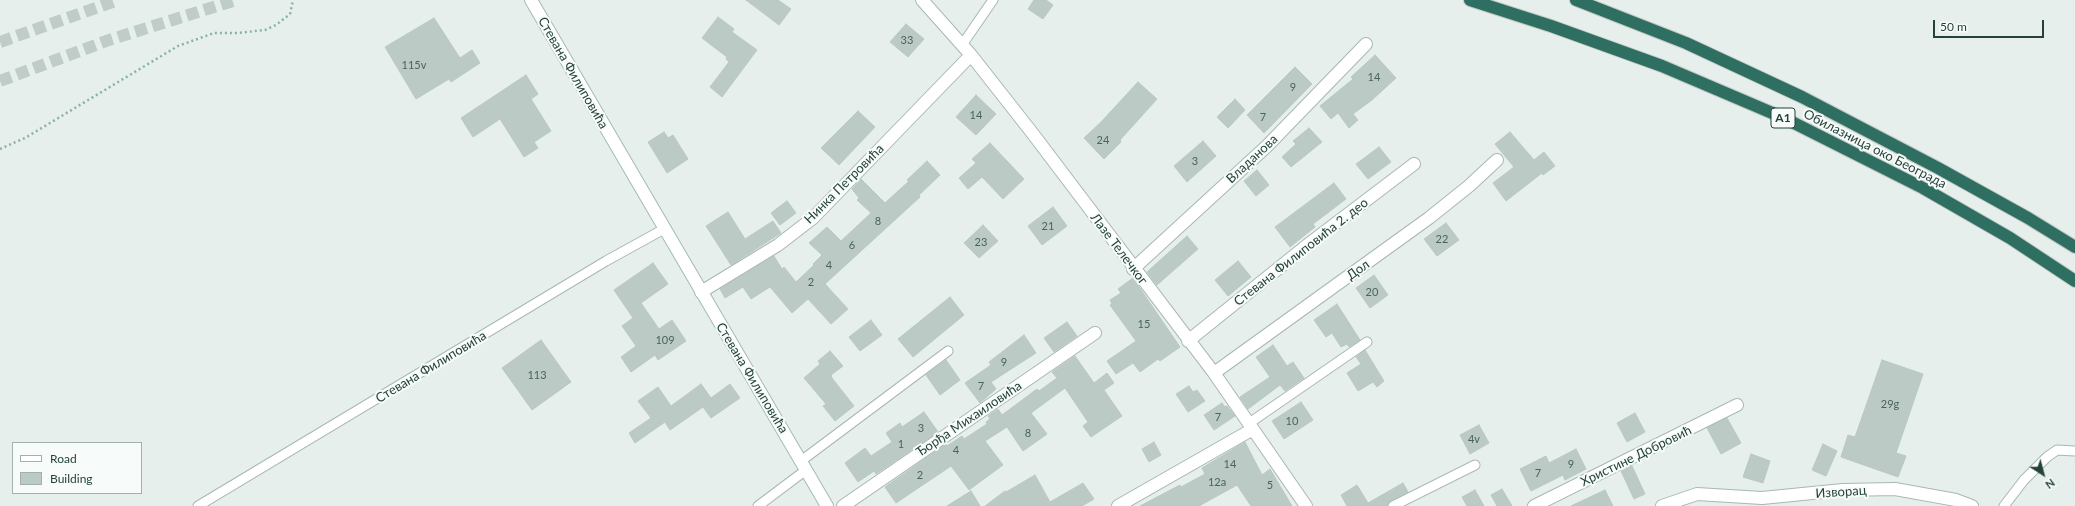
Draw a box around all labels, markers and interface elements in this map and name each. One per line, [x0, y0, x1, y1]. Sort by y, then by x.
scale bar [1935, 12, 2046, 38]
street label: Стевана Филиповића [535, 14, 611, 132]
text: 50 m [1940, 19, 1967, 34]
house number: 33 [901, 33, 913, 47]
house number: 115v [402, 58, 426, 72]
house number: 14 [1368, 70, 1380, 84]
house number: 9 [1290, 80, 1296, 94]
street label: Обилазница око Београда [1801, 106, 1949, 192]
house number: 14 [970, 108, 982, 122]
road number: A1 [1771, 108, 1795, 128]
house number: 7 [1260, 110, 1266, 124]
street label: Владанова [1223, 131, 1281, 187]
house number: 24 [1097, 133, 1109, 147]
street label: Нинка Петровића [801, 141, 887, 227]
house number: 3 [1192, 154, 1198, 168]
street label: Стевана Филиповића 2. део [1231, 195, 1371, 309]
street label: Лазе Телечког [1087, 210, 1151, 288]
house number: 8 [875, 214, 881, 228]
house number: 21 [1042, 219, 1054, 233]
house number: 22 [1436, 232, 1448, 246]
house number: 23 [975, 235, 987, 249]
house number: 6 [849, 238, 855, 252]
street label: Дол [1343, 256, 1373, 284]
house number: 4 [826, 258, 832, 272]
house number: 2 [808, 275, 814, 289]
house number: 20 [1366, 285, 1378, 299]
house number: 15 [1138, 317, 1150, 331]
street label: Стевана Филиповића [713, 320, 791, 436]
street label: Стевана Филиповића [373, 328, 489, 406]
house number: 109 [655, 333, 675, 347]
house number: 9 [1001, 355, 1007, 369]
house number: 113 [527, 368, 547, 382]
street label: Ђорђа Михаиловића [913, 378, 1025, 460]
house number: 7 [978, 379, 984, 393]
house number: 29g [1881, 397, 1899, 411]
house number: 7 [1215, 410, 1221, 424]
house number: 10 [1286, 414, 1298, 428]
house number: 3 [918, 421, 924, 435]
street label: Христине Добровић [1578, 422, 1694, 490]
house number: 8 [1025, 426, 1031, 440]
house number: 4v [1468, 432, 1480, 446]
house number: 1 [898, 437, 904, 451]
legend [12, 442, 142, 494]
house number: 4 [953, 443, 959, 457]
text: Road [50, 451, 77, 466]
north arrow [2023, 454, 2063, 494]
house number: 14 [1224, 457, 1236, 471]
house number: 9 [1568, 457, 1574, 471]
house number: 7 [1535, 466, 1541, 480]
house number: 2 [917, 468, 923, 482]
text: Building [50, 471, 93, 486]
house number: 12a [1208, 475, 1226, 489]
text: N [2043, 476, 2058, 492]
house number: 5 [1267, 478, 1273, 492]
street label: Изворац [1815, 482, 1867, 502]

